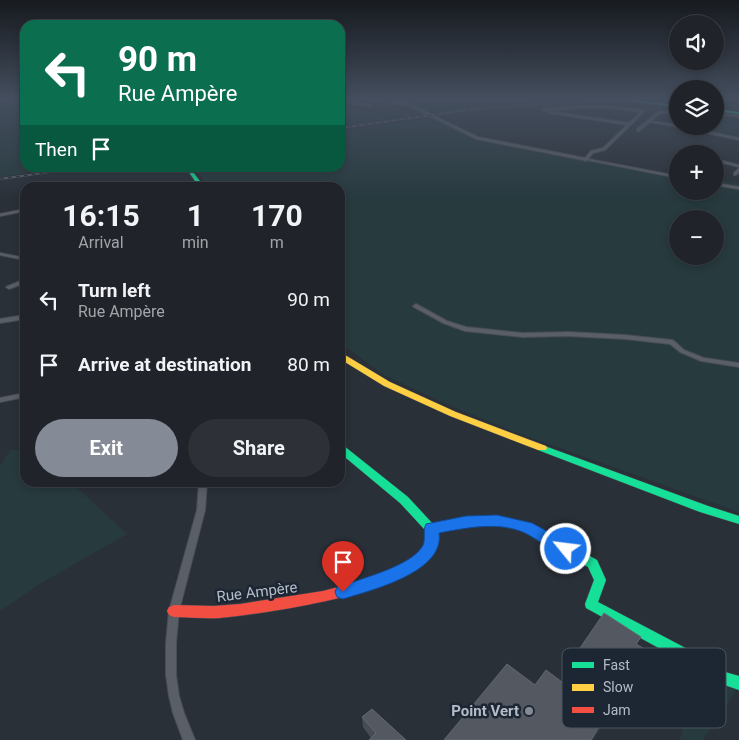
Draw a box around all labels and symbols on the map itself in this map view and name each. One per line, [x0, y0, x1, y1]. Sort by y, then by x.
position arrow [539, 522, 591, 574]
pin [322, 541, 364, 592]
street label: Rue Ampère [216, 578, 299, 606]
legend [562, 648, 726, 728]
text: Fast [603, 657, 630, 673]
text: Slow [603, 679, 634, 695]
place label: Point Vert [451, 702, 519, 720]
text: Jam [603, 702, 631, 718]
marker: Point Vert [523, 705, 535, 717]

